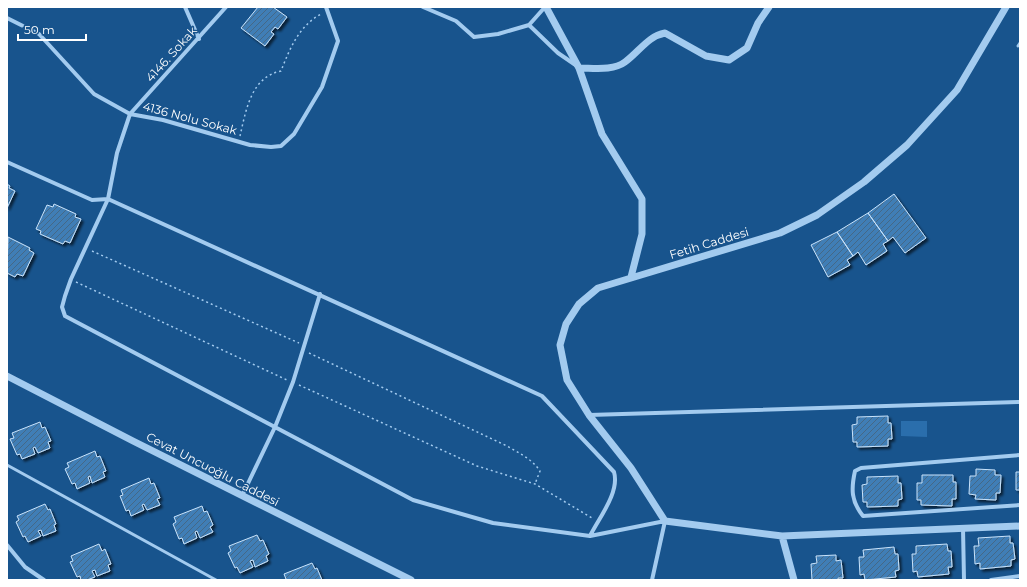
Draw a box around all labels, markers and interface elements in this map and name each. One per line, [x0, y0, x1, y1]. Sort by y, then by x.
scale bar [18, 16, 86, 42]
text: 50 m [24, 22, 55, 37]
street label: 4146. Sokak [142, 23, 200, 85]
street label: 4136 Nolu Sokak [141, 98, 240, 138]
street label: Fetih Caddesi [668, 224, 750, 262]
street label: Cevat Uncuoğlu Caddesi [144, 429, 282, 509]

